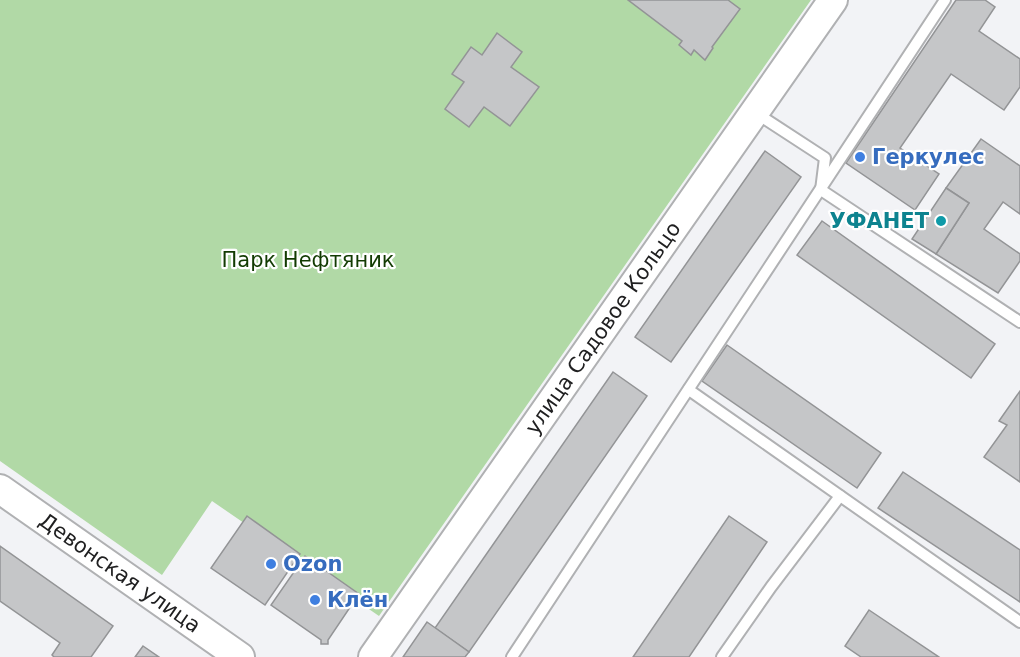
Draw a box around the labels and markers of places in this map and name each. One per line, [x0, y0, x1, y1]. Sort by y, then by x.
place label: Геркулес [872, 145, 985, 169]
marker: Геркулес [853, 150, 867, 164]
place label: УФАНЕТ [829, 209, 930, 233]
marker: УФАНЕТ [934, 214, 948, 228]
place label: Ozon [283, 552, 342, 576]
marker: Ozon [264, 557, 278, 571]
place label: Клён [327, 588, 388, 612]
marker: Клён [308, 593, 322, 607]

